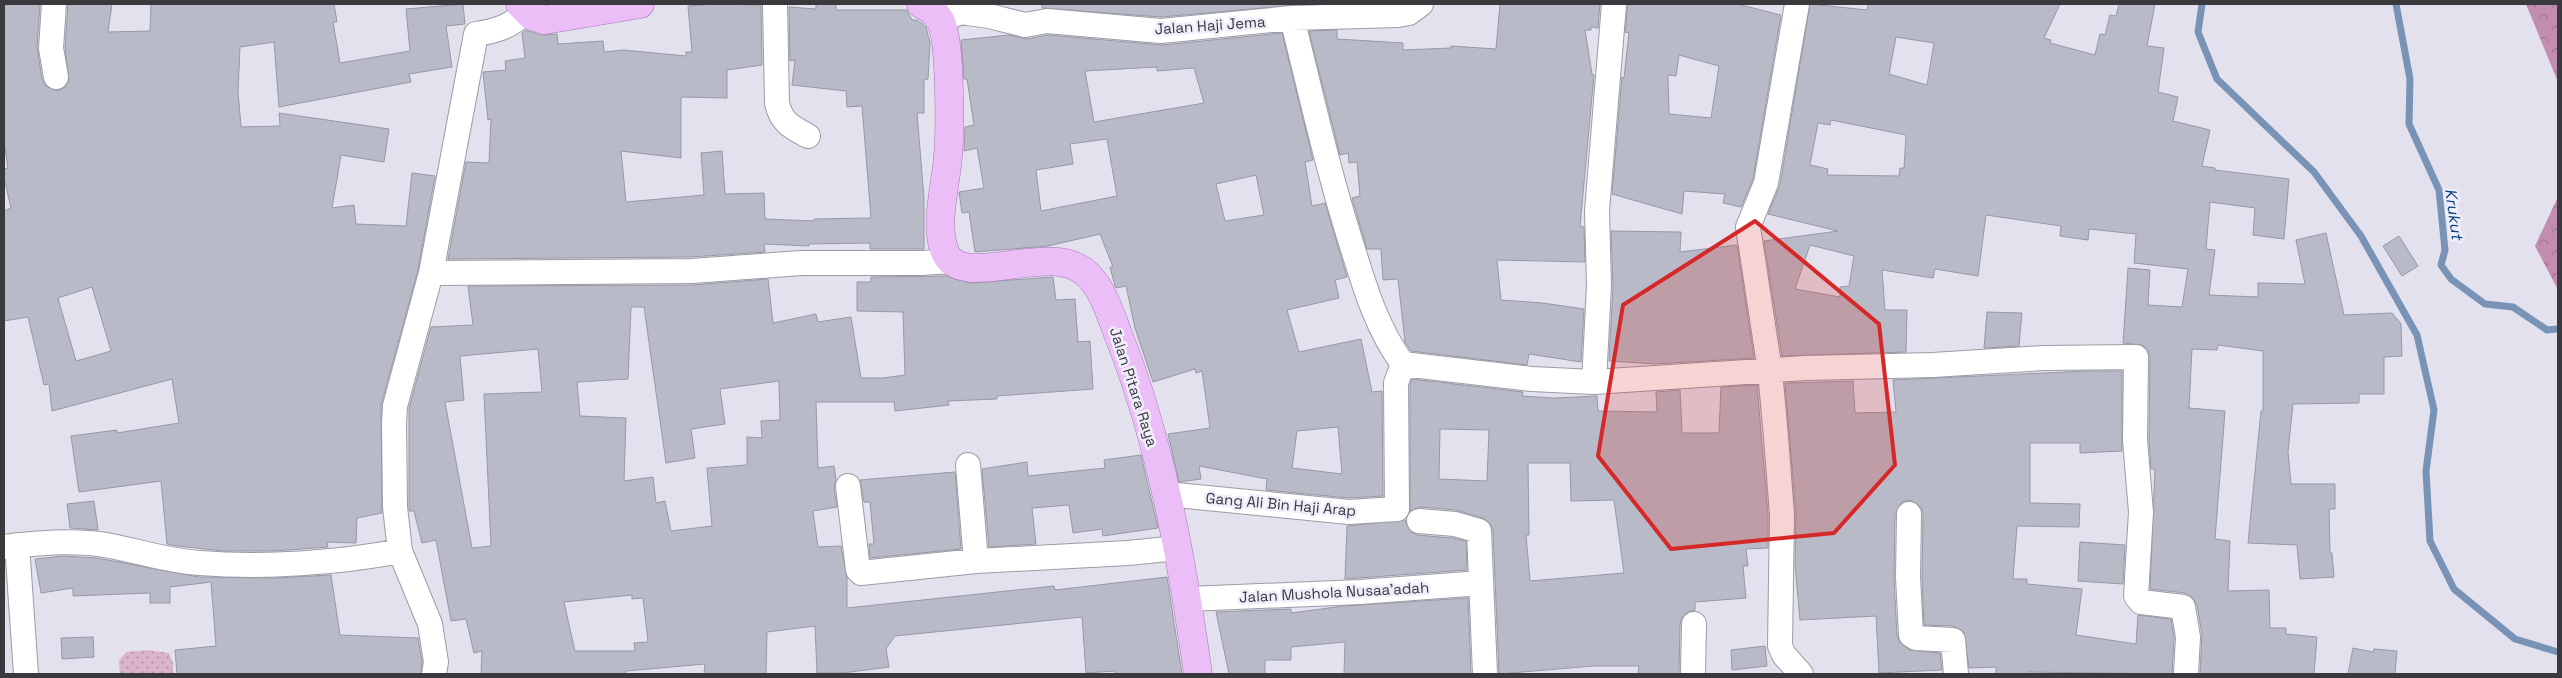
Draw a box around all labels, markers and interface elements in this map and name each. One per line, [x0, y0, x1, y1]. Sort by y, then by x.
street label: Jalan Haji Jema [1154, 12, 1266, 38]
water label: Krukut [2440, 187, 2468, 243]
street label: Jalan Pitara Raya [1106, 325, 1162, 449]
street label: Gang Ali Bin Haji Arap [1205, 488, 1357, 520]
street label: Jalan Mushola Nusaa'adah [1238, 578, 1430, 606]

